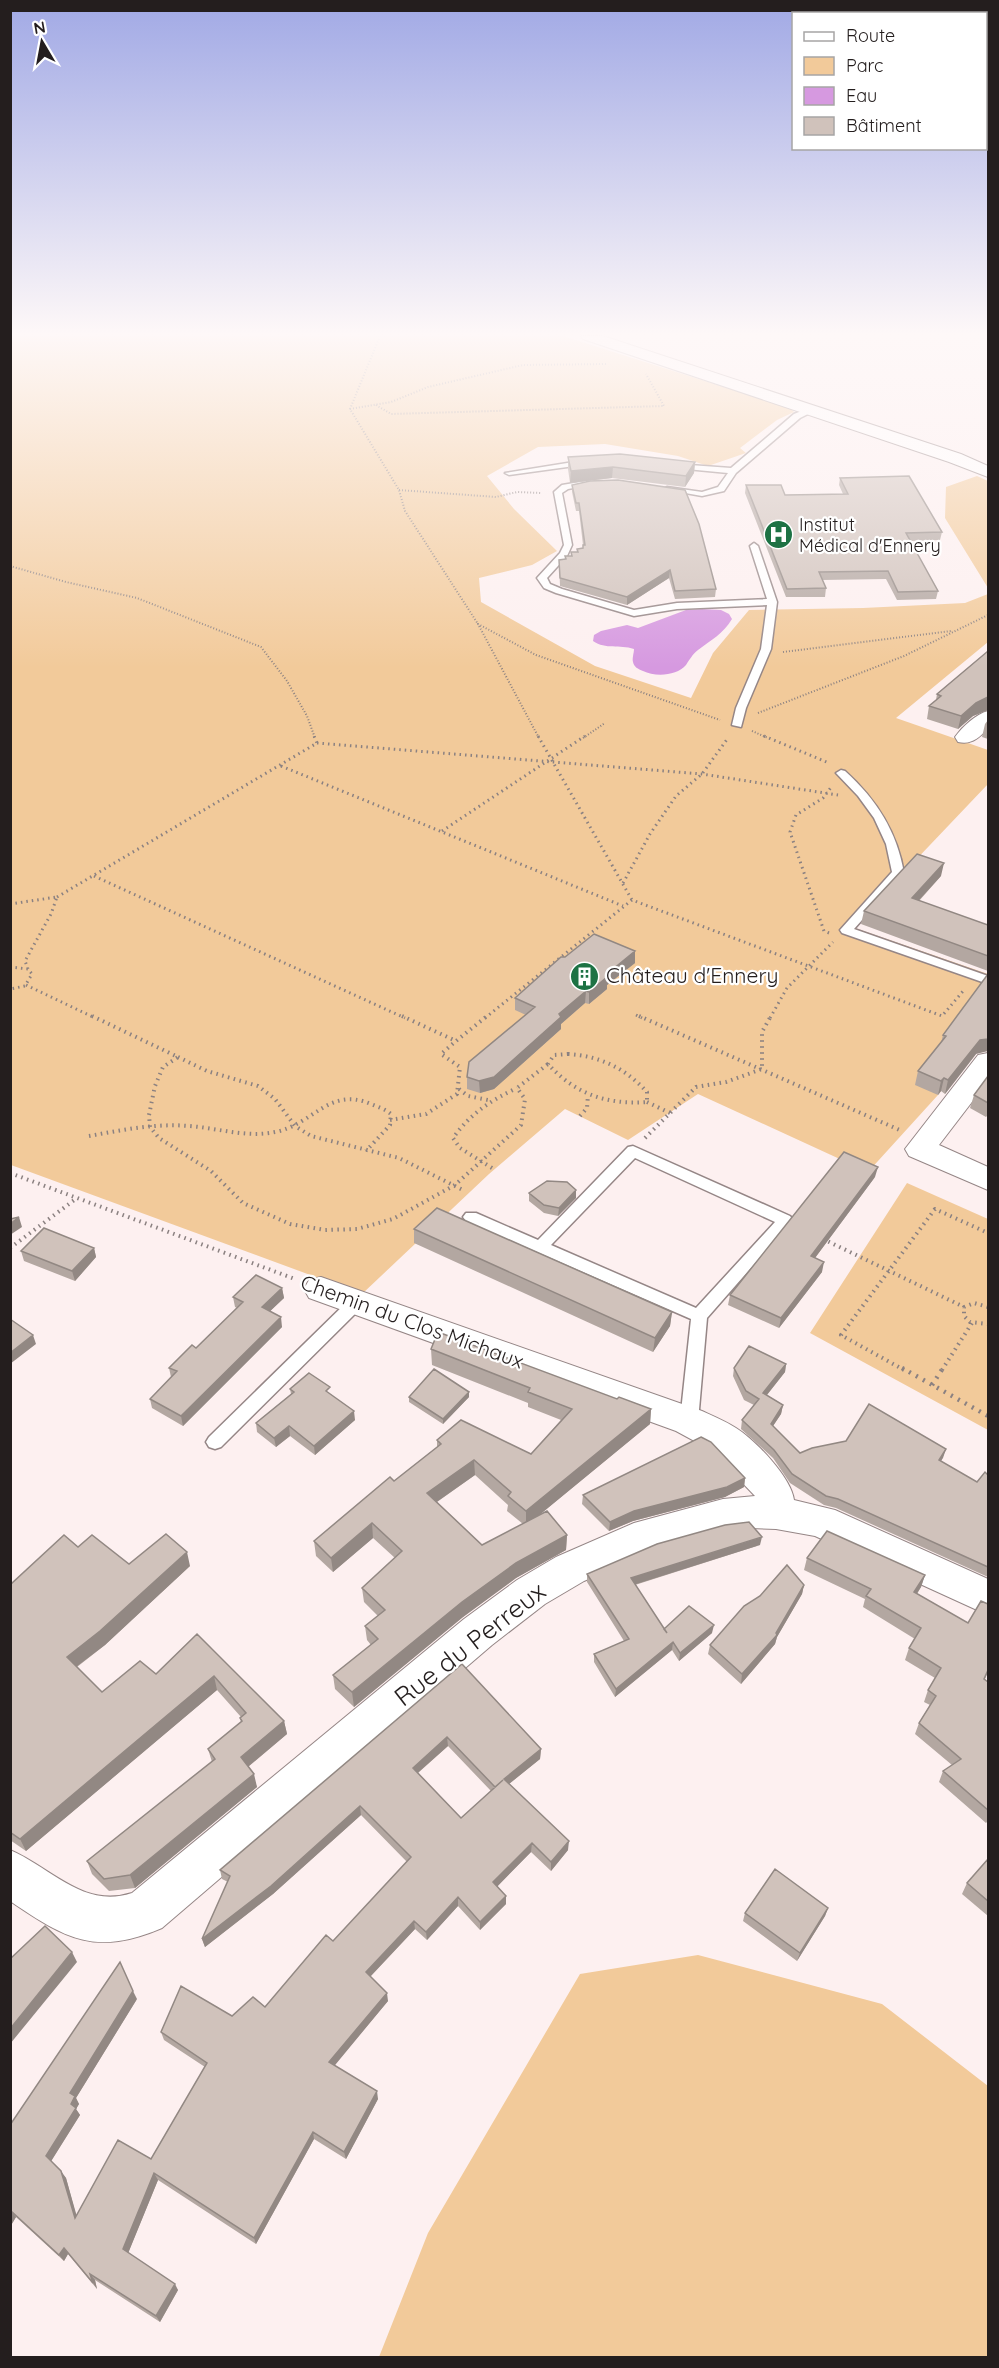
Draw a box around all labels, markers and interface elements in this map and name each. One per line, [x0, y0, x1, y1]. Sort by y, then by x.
north arrow [12, 12, 72, 72]
legend [792, 12, 987, 150]
text: N [32, 16, 47, 38]
text: Route [846, 24, 895, 47]
text: Parc [846, 54, 883, 77]
text: Eau [846, 84, 877, 107]
text: Bâtiment [846, 114, 922, 137]
place label: Institut Médical d'Ennery [799, 513, 941, 557]
hospital icon: Institut Médical d'Ennery [762, 519, 794, 551]
building icon: Château d'Ennery [569, 960, 601, 992]
place label: Château d'Ennery [606, 962, 778, 988]
street label: Chemin du Clos Michaux [297, 1269, 528, 1374]
street label: Rue du Perreux [387, 1574, 552, 1713]

